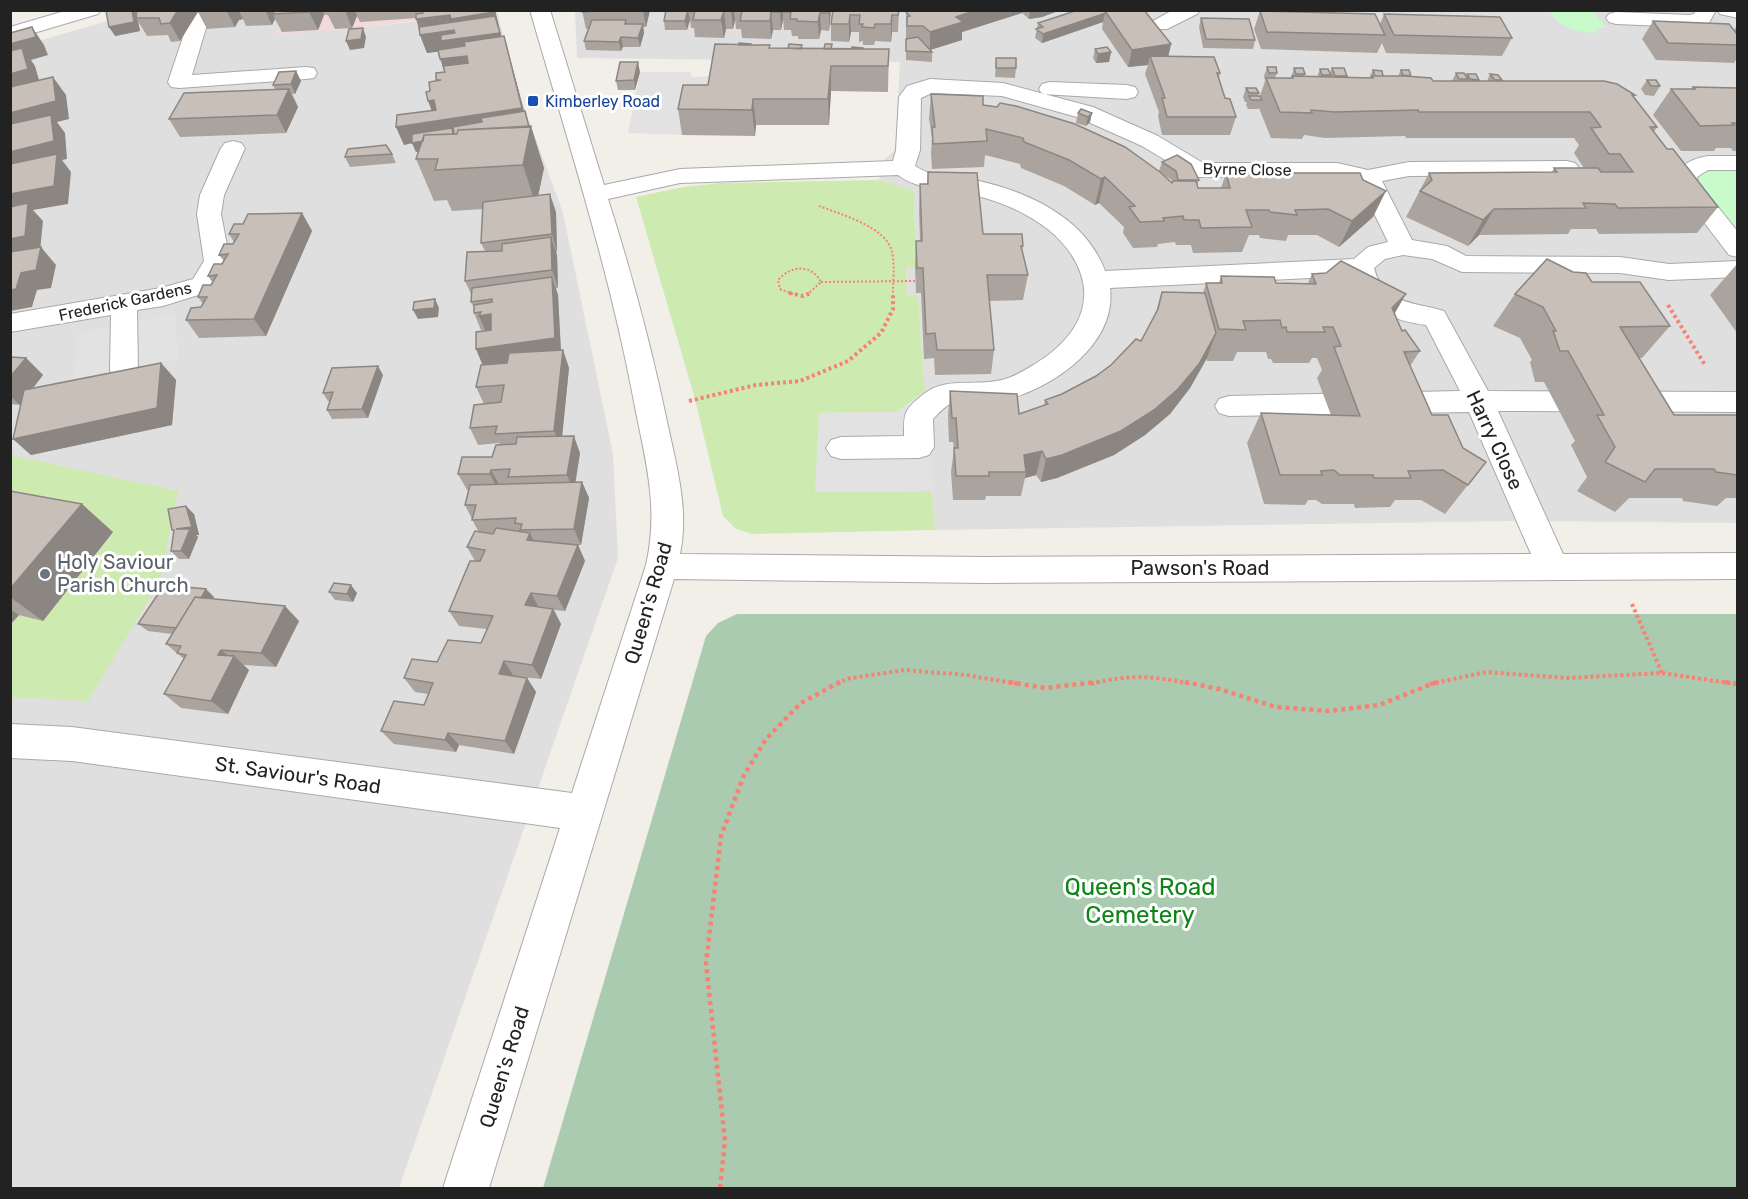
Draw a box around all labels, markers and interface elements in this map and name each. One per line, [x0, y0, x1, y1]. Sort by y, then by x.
place label: Kimberley Road [545, 92, 660, 111]
marker: Kimberley Road [526, 94, 540, 108]
street label: Byrne Close [1202, 159, 1292, 180]
street label: Frederick Gardens [57, 278, 193, 325]
street label: Harry Close [1462, 386, 1528, 494]
street label: Queen's Road [619, 539, 677, 667]
place label: Holy Saviour Parish Church [57, 550, 189, 597]
street label: Pawson's Road [1130, 556, 1270, 580]
marker: Holy Saviour Parish Church [38, 567, 52, 581]
street label: St. Saviour's Road [214, 751, 382, 799]
park label: Queen's Road Cemetery [1064, 873, 1216, 929]
street label: Queen's Road [474, 1003, 534, 1131]

